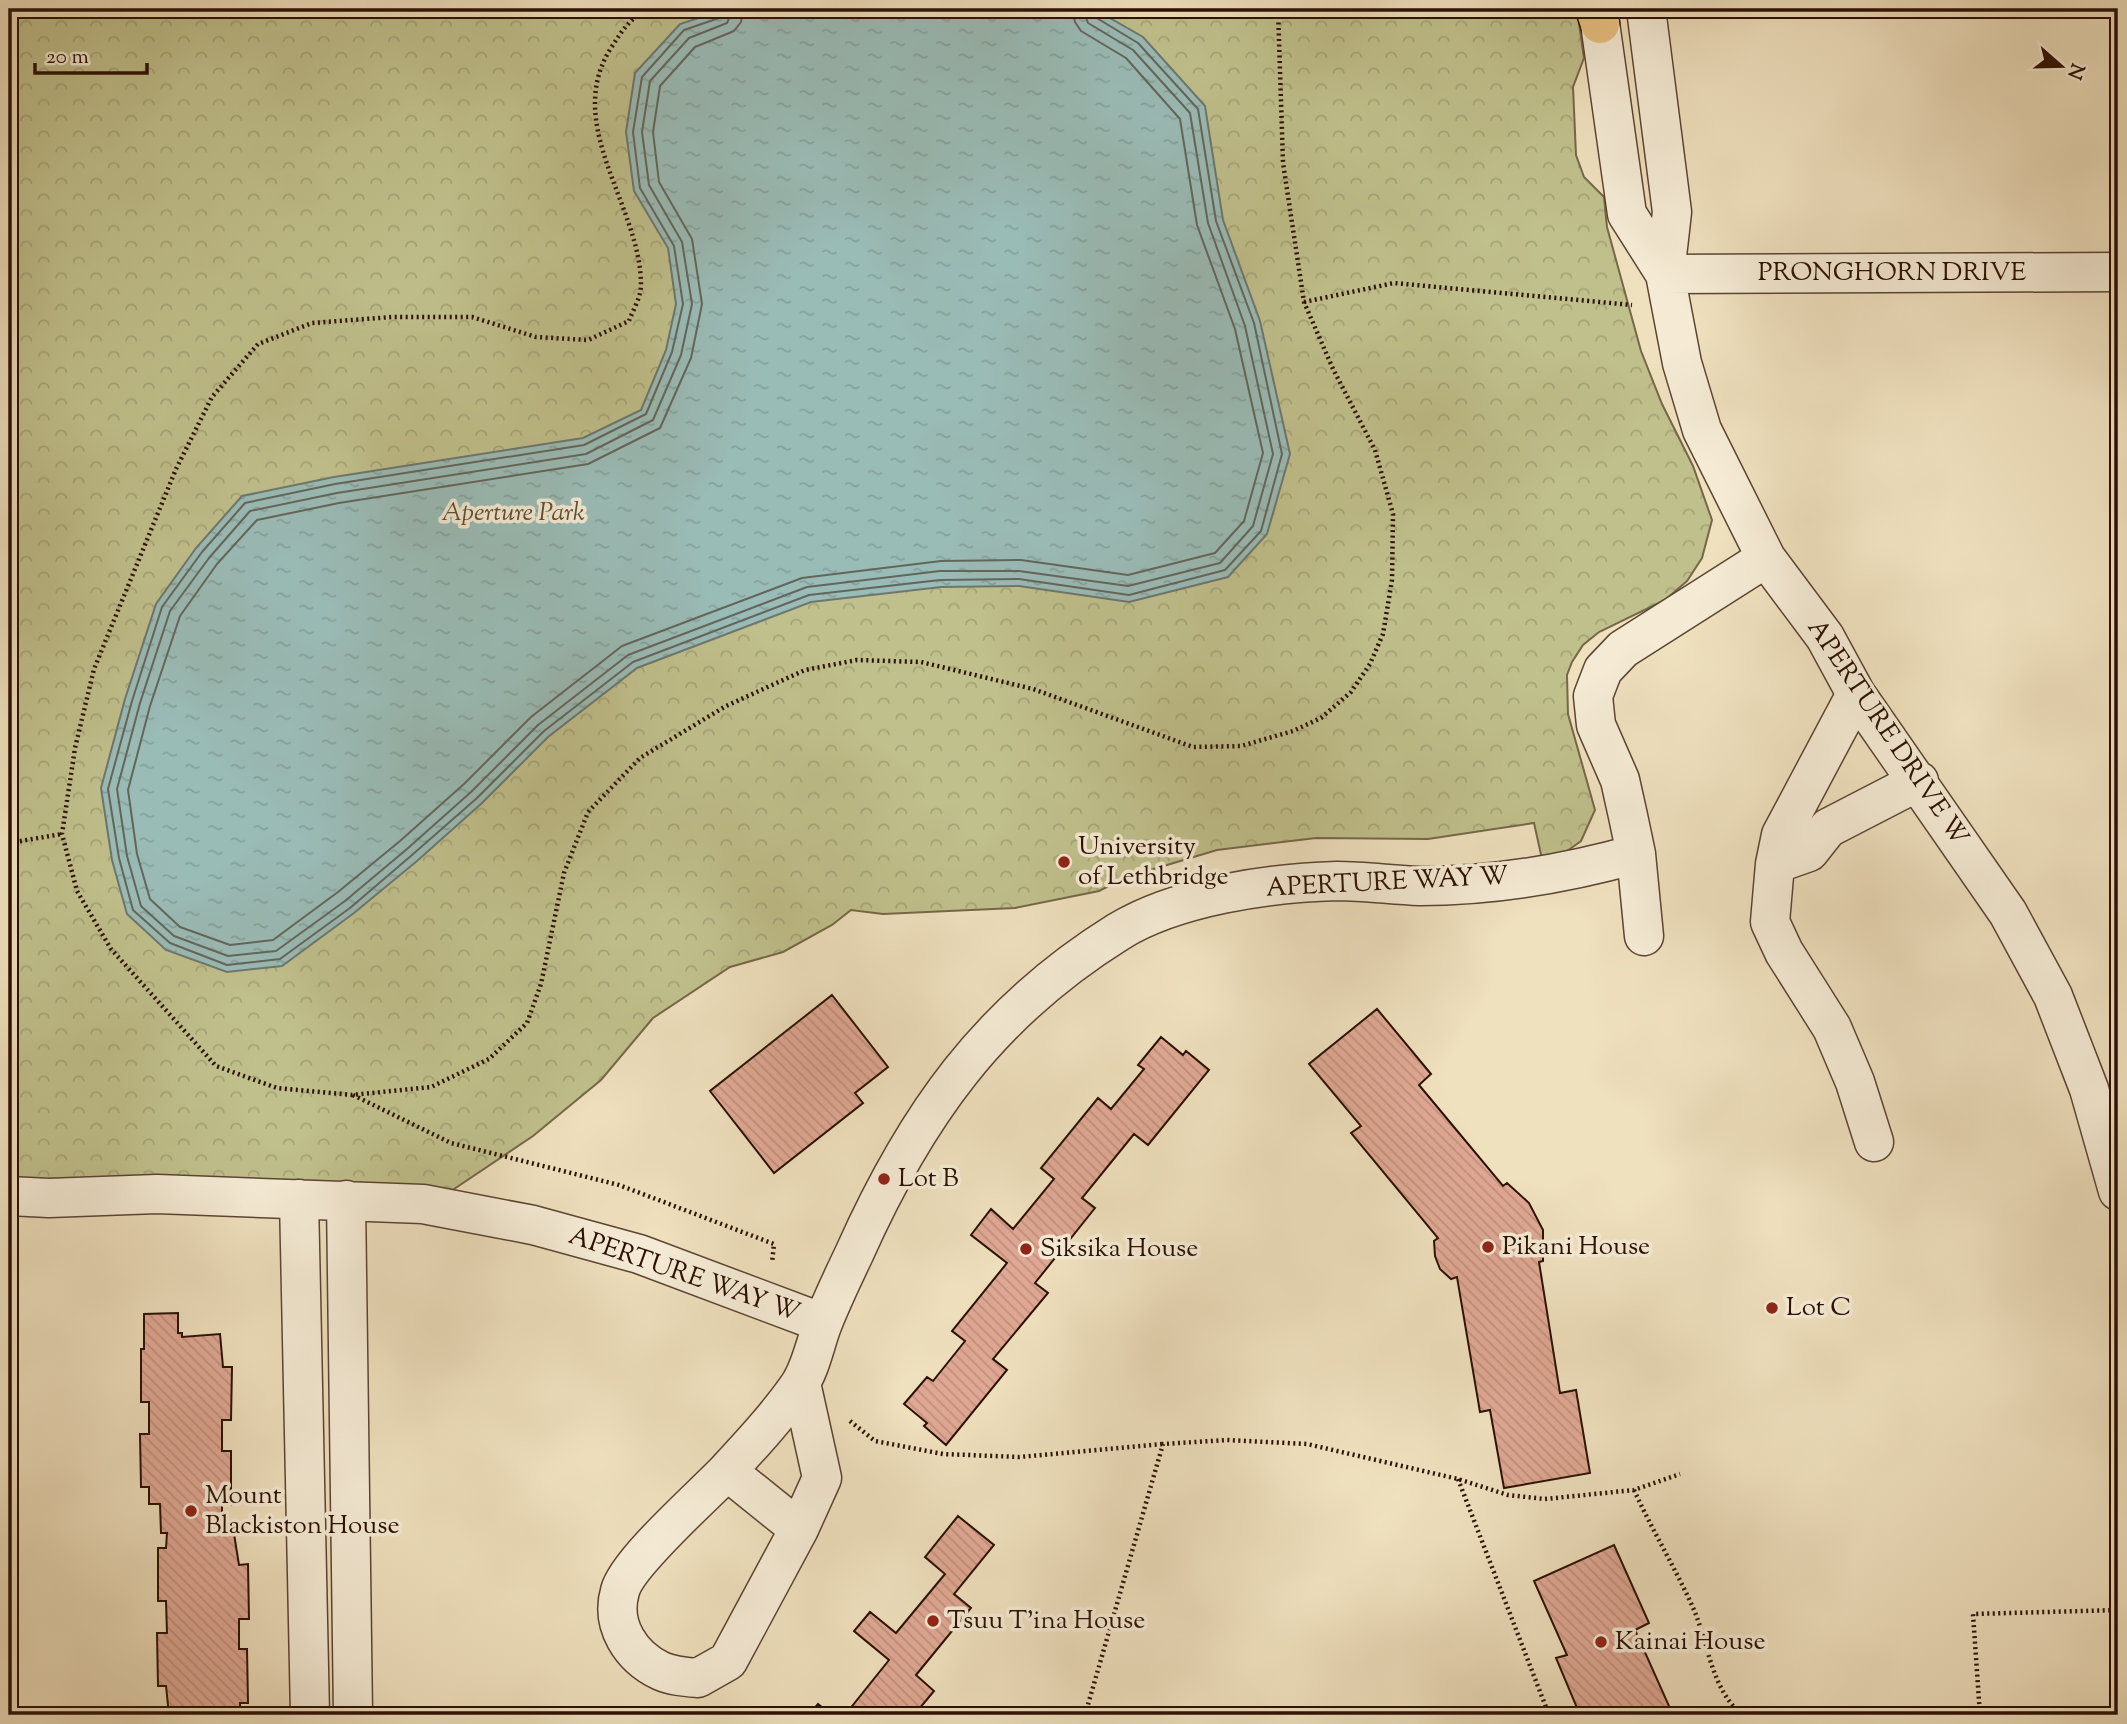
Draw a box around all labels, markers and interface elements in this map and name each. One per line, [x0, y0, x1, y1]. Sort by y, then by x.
scale bar [35, 32, 147, 76]
north arrow [2025, 32, 2096, 102]
text: 20 m [46, 43, 89, 73]
text: N [2059, 59, 2090, 83]
street label: PRONGHORN DRIVE [1758, 255, 2027, 292]
park label: Aperture Park [441, 495, 585, 532]
street label: APERTURE DRIVE W [1797, 612, 1977, 854]
place label: University of Lethbridge [1078, 829, 1229, 896]
marker: University of Lethbridge [1056, 854, 1072, 870]
street label: APERTURE WAY W [1265, 858, 1509, 908]
place label: Lot B [898, 1161, 959, 1198]
marker: Lot B [876, 1171, 892, 1187]
street label: APERTURE WAY W [563, 1218, 805, 1332]
place label: Pikani House [1502, 1229, 1650, 1266]
place label: Siksika House [1040, 1231, 1198, 1268]
marker: Pikani House [1480, 1239, 1496, 1255]
marker: Siksika House [1018, 1241, 1034, 1257]
place label: Lot C [1786, 1290, 1851, 1327]
marker: Lot C [1764, 1300, 1780, 1316]
place label: Mount Blackiston House [205, 1478, 400, 1545]
marker: Mount Blackiston House [183, 1503, 199, 1519]
place label: Tsuu T'ina House [947, 1603, 1145, 1640]
marker: Tsuu T'ina House [925, 1613, 941, 1629]
place label: Kainai House [1615, 1624, 1766, 1661]
marker: Kainai House [1593, 1634, 1609, 1650]

